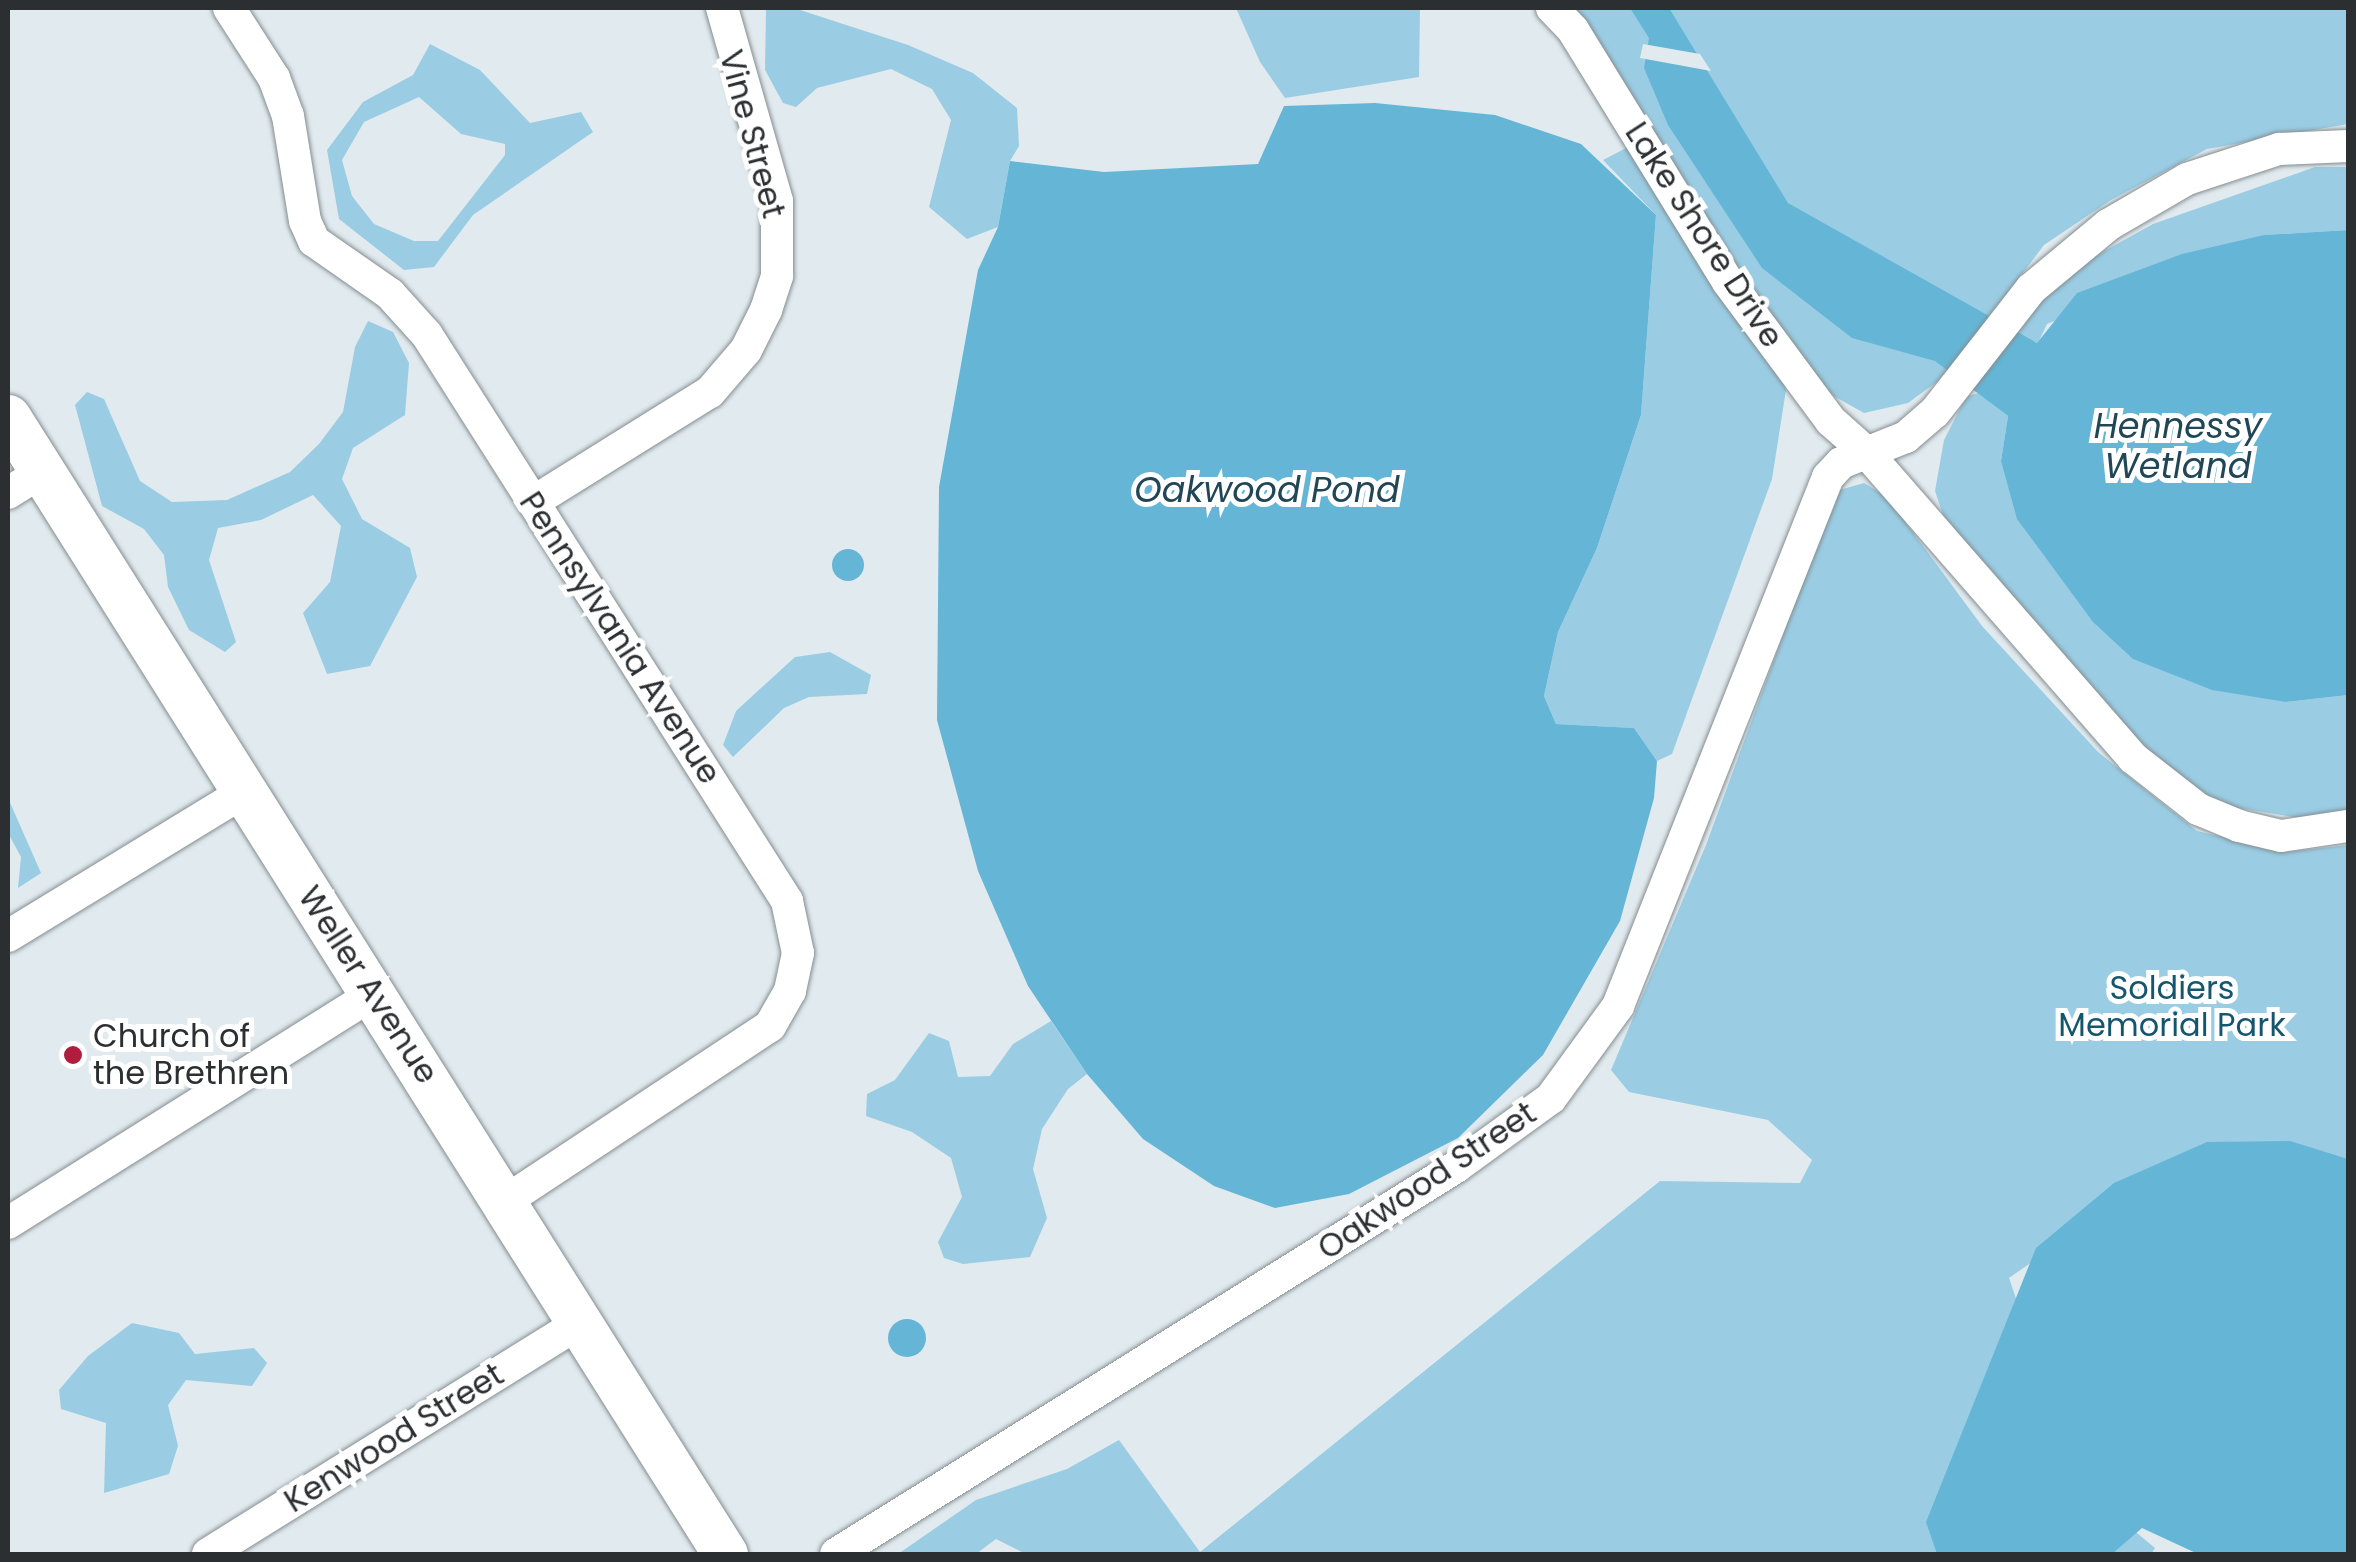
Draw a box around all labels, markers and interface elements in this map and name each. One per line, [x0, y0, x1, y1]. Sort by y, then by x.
street label: Vine Street [711, 46, 793, 222]
street label: Lake Shore Drive [1617, 115, 1791, 355]
water label: Hennessy Wetland [2094, 405, 2262, 487]
water label: Oakwood Pond [1134, 469, 1400, 511]
street label: Pennsylvania Avenue [511, 485, 729, 791]
street label: Weller Avenue [290, 879, 446, 1091]
park label: Soldiers Memorial Park [2058, 970, 2286, 1045]
place label: Church of the Brethren [93, 1018, 289, 1093]
marker: Church of the Brethren [62, 1044, 84, 1066]
street label: Oakwood Street [1311, 1094, 1543, 1268]
street label: Kenwood Street [278, 1355, 510, 1521]

